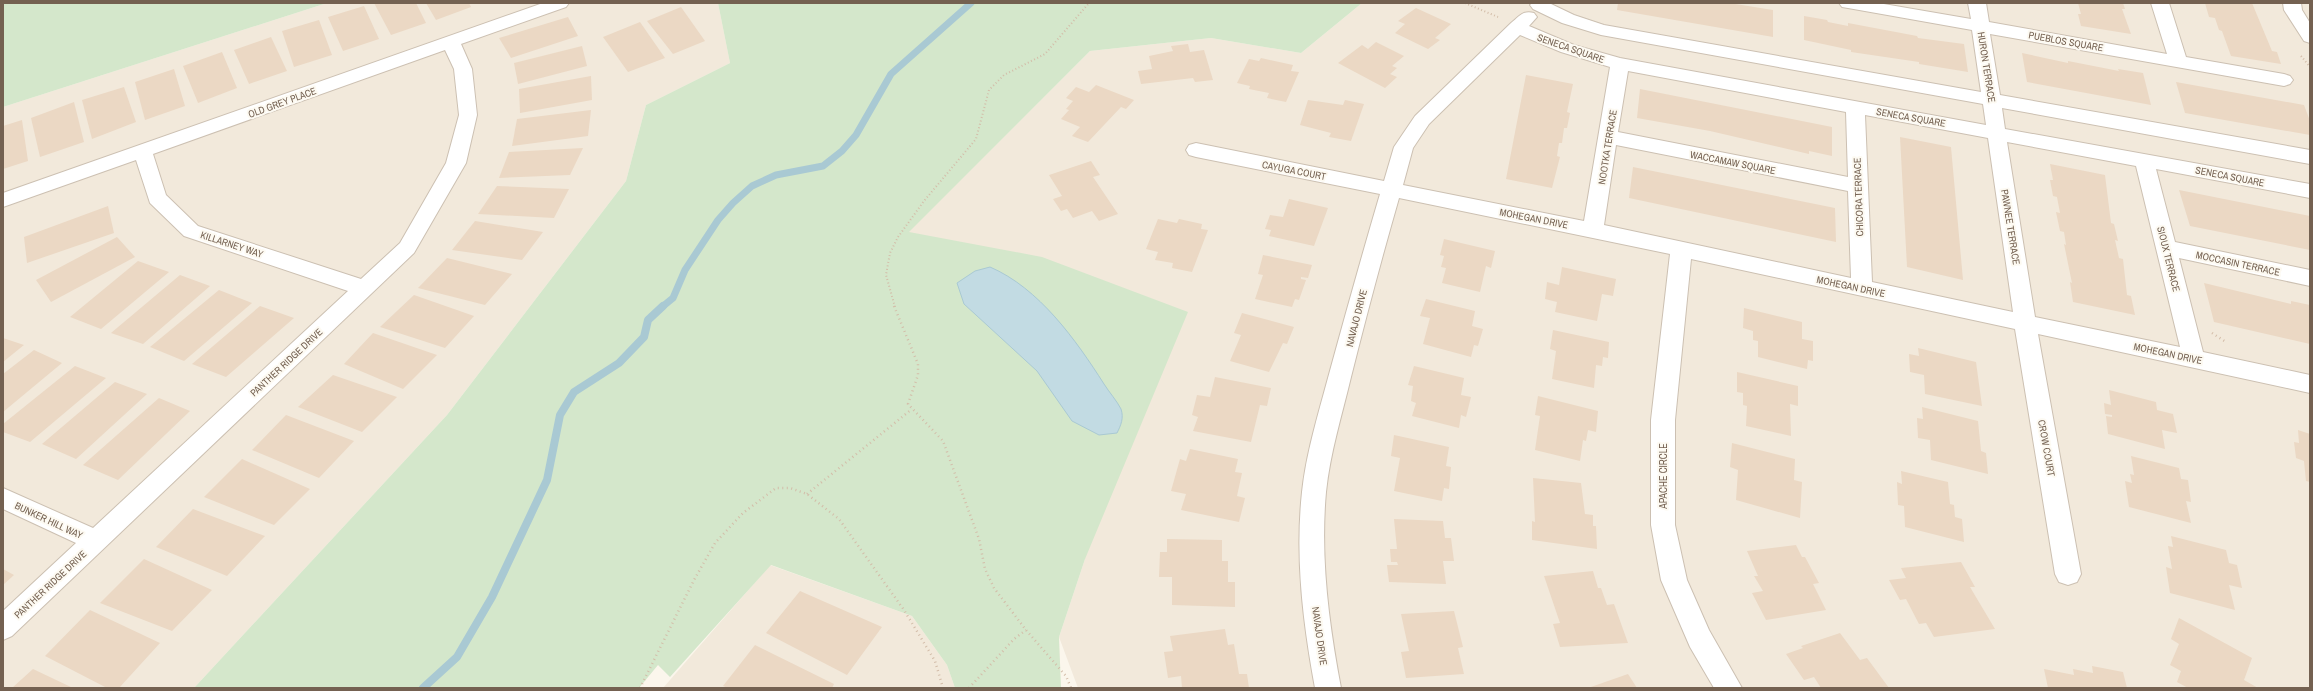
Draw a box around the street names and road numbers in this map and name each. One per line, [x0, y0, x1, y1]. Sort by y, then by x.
street label: PUEBLOS SQUARE [2028, 29, 2104, 54]
street label: SENECA SQUARE [1536, 31, 1606, 66]
street label: HURON TERRACE [1975, 31, 1999, 103]
street label: OLD GREY PLACE [246, 84, 318, 121]
street label: SENECA SQUARE [1875, 105, 1947, 130]
street label: NOOTKA TERRACE [1595, 109, 1620, 185]
street label: WACCAMAW SQUARE [1689, 148, 1777, 177]
street label: CHICORA TERRACE [1851, 157, 1866, 237]
street label: CAYUGA COURT [1261, 158, 1327, 183]
street label: SENECA SQUARE [2194, 163, 2266, 190]
street label: PAWNEE TERRACE [1998, 189, 2023, 266]
street label: MOHEGAN DRIVE [1498, 205, 1569, 232]
street label: SIOUX TERRACE [2154, 225, 2183, 293]
street label: KILLARNEY WAY [199, 228, 265, 261]
street label: MOCCASIN TERRACE [2195, 248, 2281, 279]
street label: MOHEGAN DRIVE [1815, 273, 1886, 300]
street label: NAVAJO DRIVE [1343, 288, 1370, 348]
street label: PANTHER RIDGE DRIVE [247, 325, 325, 399]
street label: MOHEGAN DRIVE [2132, 340, 2203, 367]
street label: CROW COURT [2035, 419, 2058, 477]
street label: APACHE CIRCLE [1657, 443, 1670, 510]
street label: BUNKER HILL WAY [13, 499, 85, 542]
street label: PANTHER RIDGE DRIVE [11, 547, 89, 621]
street label: NAVAJO DRIVE [1309, 606, 1330, 666]

